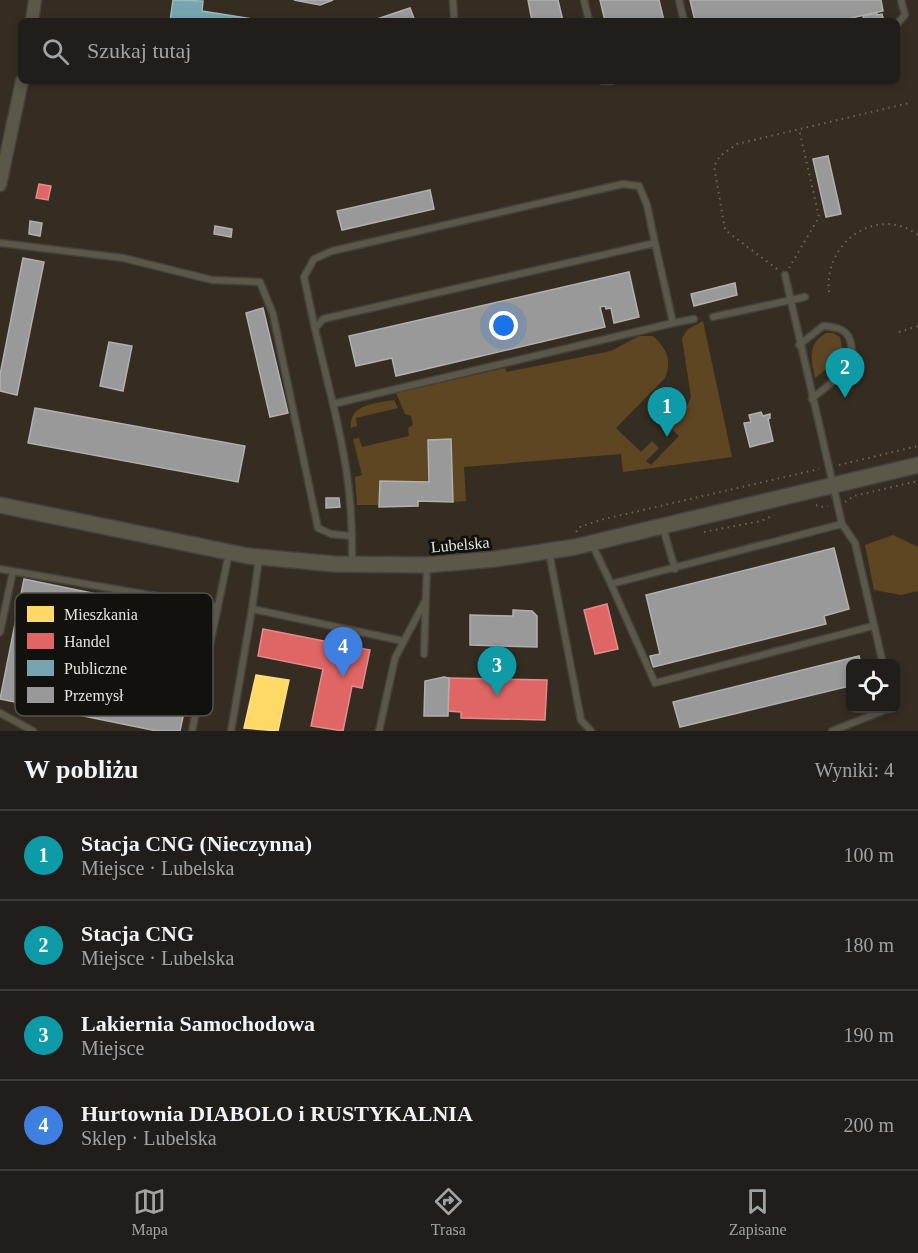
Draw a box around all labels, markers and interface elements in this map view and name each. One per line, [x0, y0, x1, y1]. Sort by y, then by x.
search box [18, 18, 900, 84]
icon: search [39, 35, 72, 68]
text: Szukaj tutaj [87, 38, 191, 63]
your location [489, 311, 518, 340]
pin: 2 [826, 348, 864, 398]
pin: 1 [648, 388, 686, 437]
street label: Lubelska [430, 533, 490, 556]
legend [15, 593, 213, 716]
text: Mieszkania [64, 606, 138, 623]
pin: 4 [324, 628, 362, 677]
text: Handel [64, 633, 111, 650]
pin: 3 [478, 646, 516, 696]
map controls [846, 659, 900, 713]
button: locate [846, 659, 900, 713]
text: Publiczne [64, 660, 127, 677]
text: Przemysł [64, 687, 124, 705]
text: W pobliżu [24, 755, 138, 784]
text: Wyniki: 4 [815, 759, 894, 781]
text: Stacja CNG (Nieczynna) [81, 831, 312, 856]
text: 1 [39, 844, 49, 866]
text: 100 m [843, 844, 894, 866]
text: Miejsce · Lubelska [81, 857, 234, 879]
text: Stacja CNG [81, 921, 194, 946]
text: 2 [39, 934, 49, 956]
text: 180 m [843, 934, 894, 956]
text: Miejsce · Lubelska [81, 947, 234, 969]
text: Lakiernia Samochodowa [81, 1011, 315, 1036]
text: 3 [39, 1024, 49, 1046]
text: 190 m [843, 1024, 894, 1046]
text: Miejsce [81, 1037, 144, 1059]
text: Hurtownia DIABOLO i RUSTYKALNIA [81, 1101, 473, 1126]
text: 4 [39, 1114, 49, 1136]
text: 200 m [843, 1114, 894, 1136]
text: Sklep · Lubelska [81, 1127, 217, 1149]
tab: Mapa [131, 1185, 168, 1239]
tab: Trasa [431, 1185, 466, 1239]
tab: Zapisane [729, 1185, 787, 1239]

